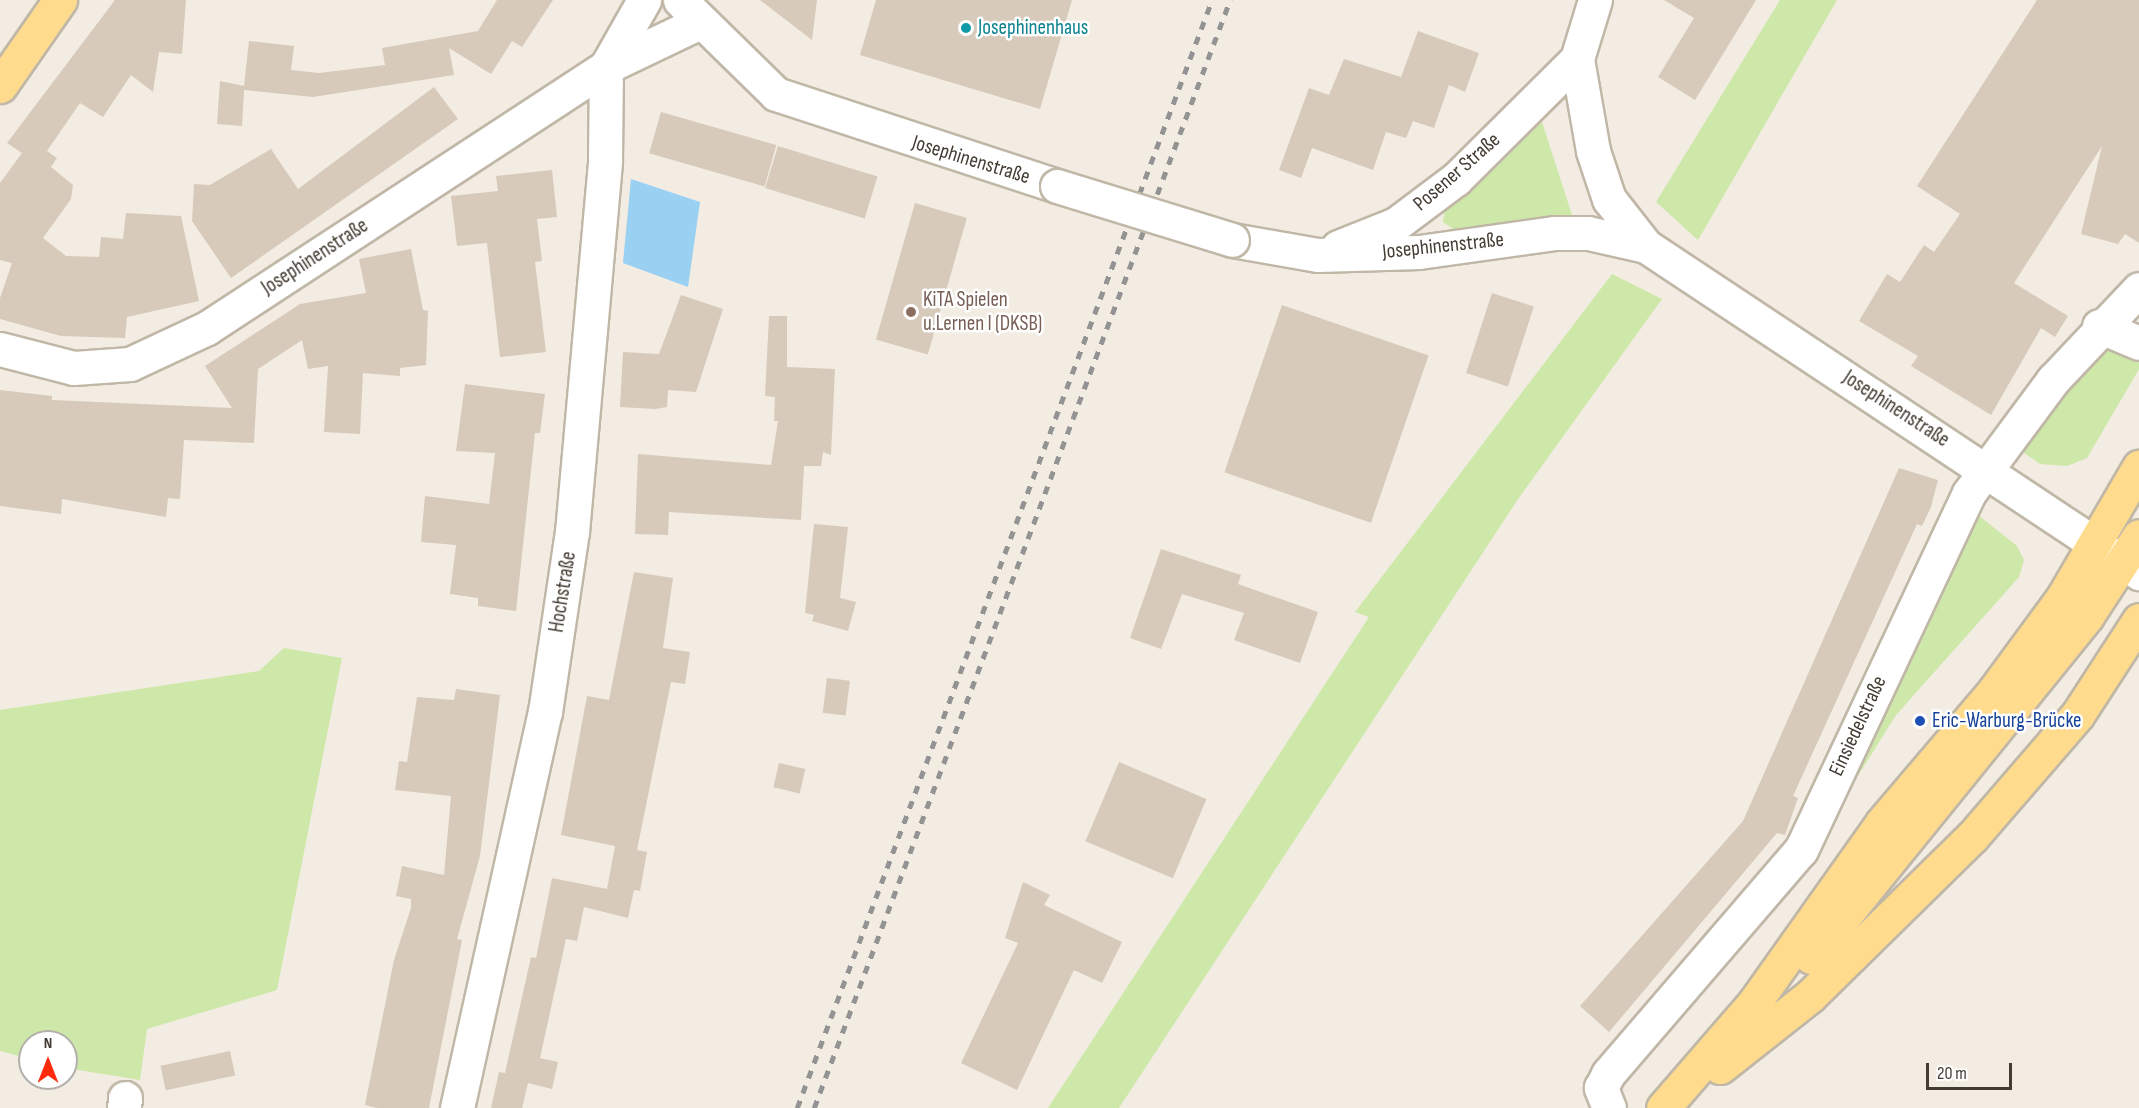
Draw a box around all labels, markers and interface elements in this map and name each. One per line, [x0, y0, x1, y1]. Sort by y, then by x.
place label: Josephinenhaus [978, 15, 1088, 41]
marker: Josephinenhaus [959, 21, 973, 35]
street label: Posener Straße [1408, 127, 1506, 217]
street label: Josephinenstraße [909, 130, 1033, 190]
street label: Josephinenstraße [257, 213, 373, 301]
street label: Josephinenstraße [1381, 227, 1505, 265]
place label: KiTA Spielen u.Lernen I (DKSB) [923, 287, 1042, 337]
marker: KiTA Spielen u.Lernen I (DKSB) [904, 305, 918, 319]
street label: Josephinenstraße [1838, 365, 1954, 453]
street label: Hochstraße [544, 550, 582, 634]
street label: Einsiedelstraße [1824, 672, 1892, 780]
place label: Eric-Warburg-Brücke [1932, 708, 2082, 734]
marker: Eric-Warburg-Brücke [1913, 714, 1927, 728]
north arrow [18, 1030, 78, 1090]
text: N [44, 1034, 52, 1053]
scale bar [1929, 1051, 2014, 1089]
text: 20 m [1937, 1063, 1967, 1084]

